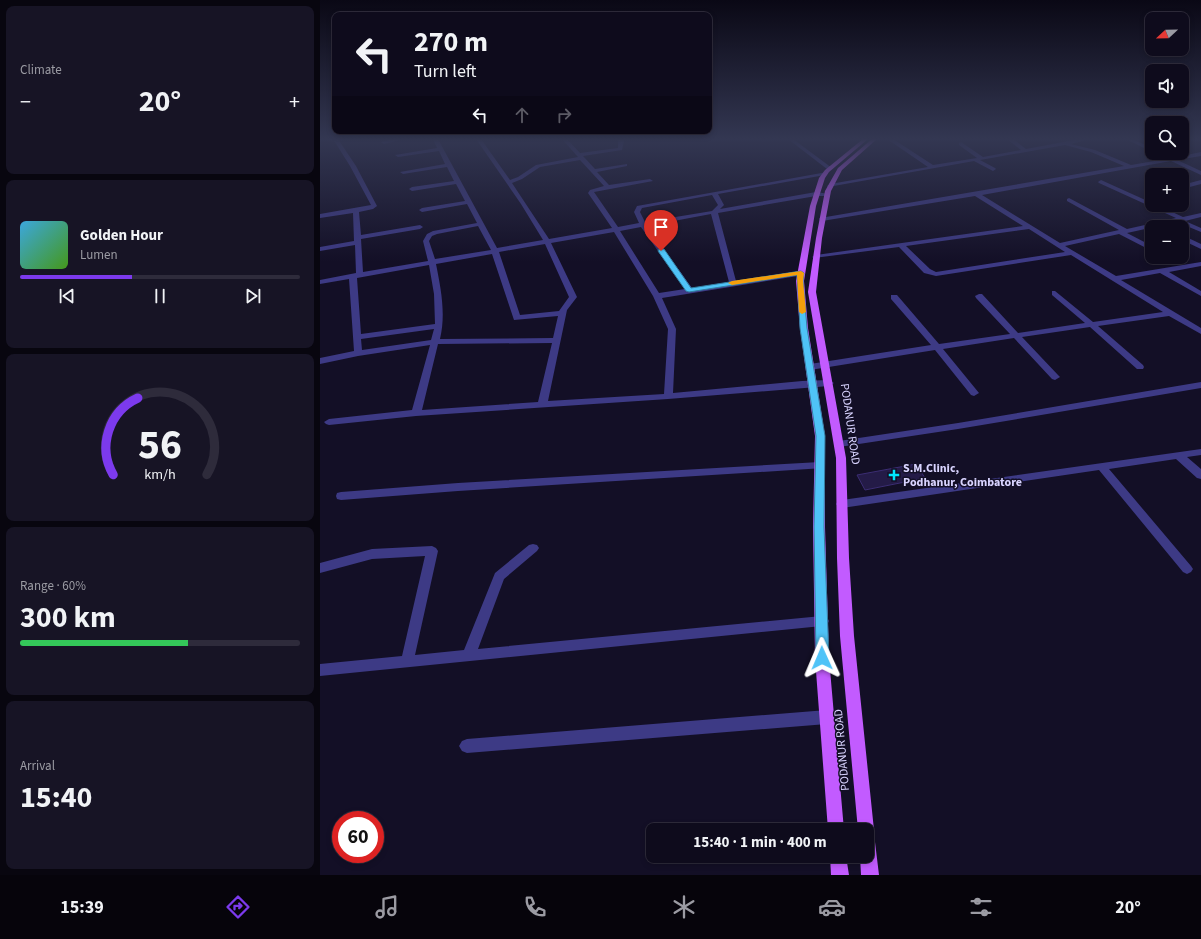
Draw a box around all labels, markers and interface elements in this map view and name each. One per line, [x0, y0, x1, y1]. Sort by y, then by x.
north arrow [1145, 12, 1189, 56]
map controls [1145, 12, 1189, 264]
text: 270 m [414, 22, 488, 62]
icon: left [348, 28, 400, 80]
text: Turn left [414, 59, 476, 84]
text: Climate [20, 61, 62, 79]
button: sound [1145, 64, 1189, 108]
text: 20° [139, 80, 181, 123]
text: − [20, 86, 31, 118]
text: + [289, 86, 300, 118]
icon: left [469, 104, 491, 126]
icon: ahead [511, 104, 533, 126]
icon: right [553, 104, 575, 126]
button: search [1145, 116, 1189, 160]
button: + [1145, 168, 1189, 212]
pin [644, 210, 678, 251]
icon: arrive [650, 216, 672, 238]
button: − [1145, 220, 1189, 264]
text: Golden Hour [80, 225, 163, 246]
text: Lumen [80, 246, 118, 264]
icon: previous [56, 285, 78, 307]
icon: pause [149, 285, 171, 307]
icon: next [242, 285, 264, 307]
street label: PODANUR ROAD [836, 382, 864, 466]
text: 56 [138, 415, 182, 475]
place label: S.M.Clinic, Podhanur, Coimbatore [903, 460, 1022, 491]
text: km/h [144, 464, 176, 485]
marker: S.M.Clinic, Podhanur, Coimbatore [888, 469, 900, 481]
text: Range · 60% [20, 577, 86, 595]
text: 300 km [20, 596, 116, 639]
position arrow [801, 637, 843, 679]
street label: PODANUR ROAD [830, 708, 854, 792]
text: Arrival [20, 757, 55, 775]
text: 15:40 [20, 776, 92, 819]
speed limit sign: 60 [332, 811, 384, 863]
text: 15:40 · 1 min · 400 m [693, 832, 827, 853]
icon: directions [224, 893, 252, 921]
icon: music [373, 893, 401, 921]
icon: phone [521, 893, 549, 921]
icon: climate [670, 893, 698, 921]
icon: car [818, 893, 846, 921]
icon: filters [967, 893, 995, 921]
text: 15:39 [60, 895, 104, 920]
text: 20° [1115, 895, 1141, 920]

